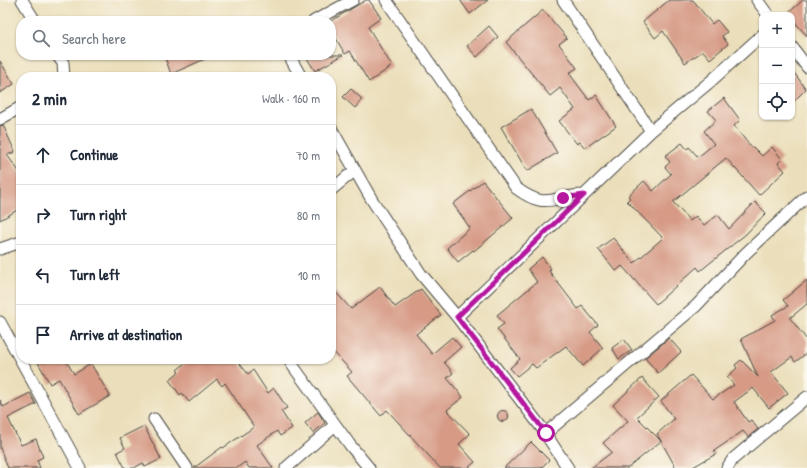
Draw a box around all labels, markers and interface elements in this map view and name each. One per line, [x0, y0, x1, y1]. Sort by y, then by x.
map controls [759, 12, 795, 120]
button: + [759, 12, 795, 48]
search box [16, 16, 336, 60]
icon: search [30, 27, 52, 49]
text: Search here [62, 28, 126, 49]
button: − [759, 48, 795, 84]
button: locate [759, 84, 795, 120]
text: 2 min [32, 87, 67, 110]
text: Walk · 160 m [262, 89, 320, 107]
icon: ahead [32, 144, 54, 166]
text: Continue [70, 144, 118, 165]
text: 70 m [296, 146, 320, 164]
route end [554, 189, 572, 207]
icon: right [32, 204, 54, 226]
text: Turn right [70, 204, 126, 225]
text: 80 m [297, 206, 320, 224]
icon: left [32, 264, 54, 286]
text: Turn left [70, 264, 120, 285]
text: 10 m [298, 266, 320, 284]
icon: arrive [32, 324, 54, 346]
text: Arrive at destination [70, 324, 182, 345]
route start [537, 424, 555, 442]

